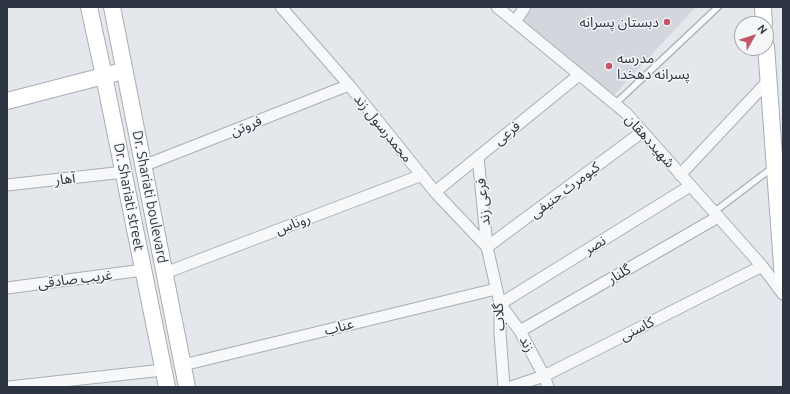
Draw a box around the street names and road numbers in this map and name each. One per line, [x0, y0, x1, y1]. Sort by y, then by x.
street label: محمدرسول زند [350, 90, 416, 166]
street label: شهیددهقان [622, 111, 678, 171]
street label: فروتن [228, 112, 264, 140]
street label: فرعی [491, 117, 523, 149]
street label: Dr. Shariati boulevard [129, 129, 171, 265]
street label: Dr. Shariati street [110, 142, 148, 252]
street label: کیومرث حنیفی [527, 158, 603, 222]
street label: آهار [54, 170, 76, 188]
street label: فرعی زند [472, 177, 494, 227]
street label: روناس [273, 210, 313, 238]
street label: نصر [581, 232, 609, 258]
street label: گلنار [604, 261, 634, 287]
street label: غریب صادقی [37, 266, 113, 292]
street label: گلاب [490, 302, 508, 332]
street label: کاسنی [617, 313, 657, 345]
street label: عناب [323, 315, 355, 339]
street label: زند [516, 333, 538, 355]

